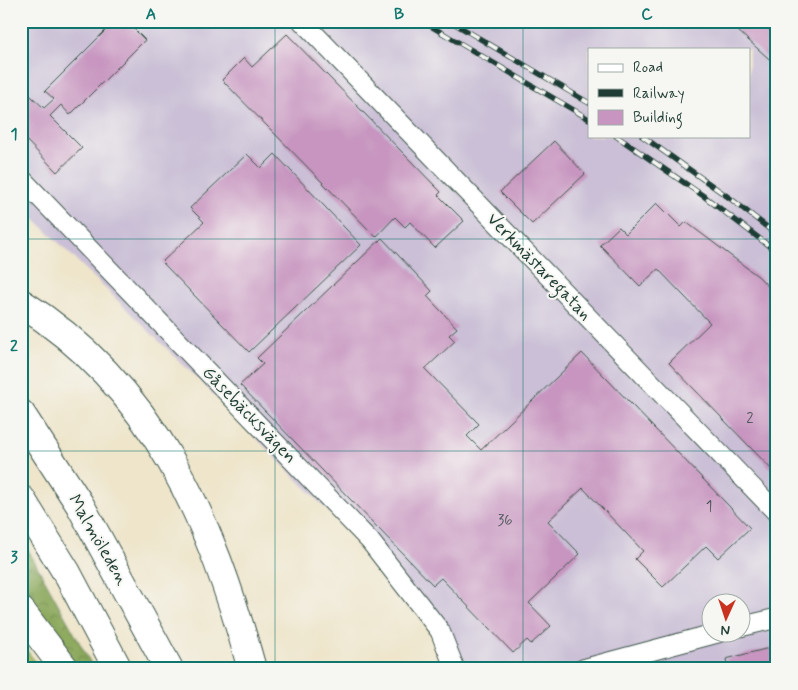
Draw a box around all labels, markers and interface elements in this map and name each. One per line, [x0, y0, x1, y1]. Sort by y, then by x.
text: A [146, 4, 156, 25]
text: B [394, 4, 404, 25]
text: C [641, 4, 653, 25]
legend [588, 48, 750, 138]
text: Road [633, 58, 663, 78]
text: Railway [633, 84, 685, 104]
text: Building [633, 108, 683, 129]
text: 1 [10, 124, 18, 145]
street label: Verkmästaregatan [480, 208, 597, 328]
text: 2 [10, 336, 18, 357]
street label: Gåsebäcksvägen [196, 361, 302, 469]
house number: 2 [746, 409, 754, 429]
street label: Malmöleden [62, 490, 134, 590]
house number: 1 [706, 497, 712, 517]
house number: 36 [497, 511, 513, 531]
text: 3 [10, 547, 18, 568]
north arrow [700, 592, 750, 642]
text: N [720, 621, 731, 639]

